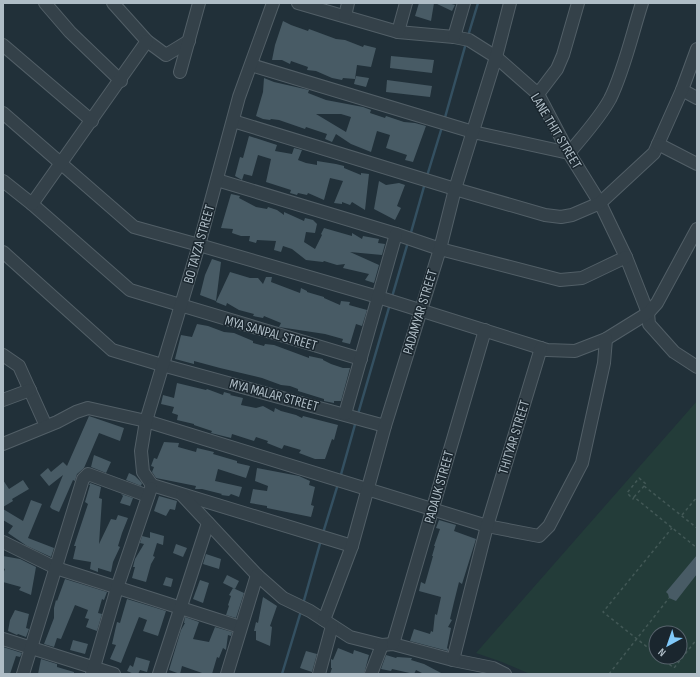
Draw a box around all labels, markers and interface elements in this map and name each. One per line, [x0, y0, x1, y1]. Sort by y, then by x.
street label: LANE THIT STREET [527, 90, 585, 172]
street label: BO TAYZA STREET [180, 202, 218, 285]
street label: PADAMYAR STREET [399, 267, 441, 356]
street label: MYA SANPAL STREET [223, 312, 319, 354]
street label: MYA MALAR STREET [228, 375, 321, 415]
street label: THITYAR STREET [495, 398, 533, 476]
street label: PADAUK STREET [420, 448, 458, 525]
north arrow [648, 625, 688, 665]
text: N [655, 645, 668, 659]

